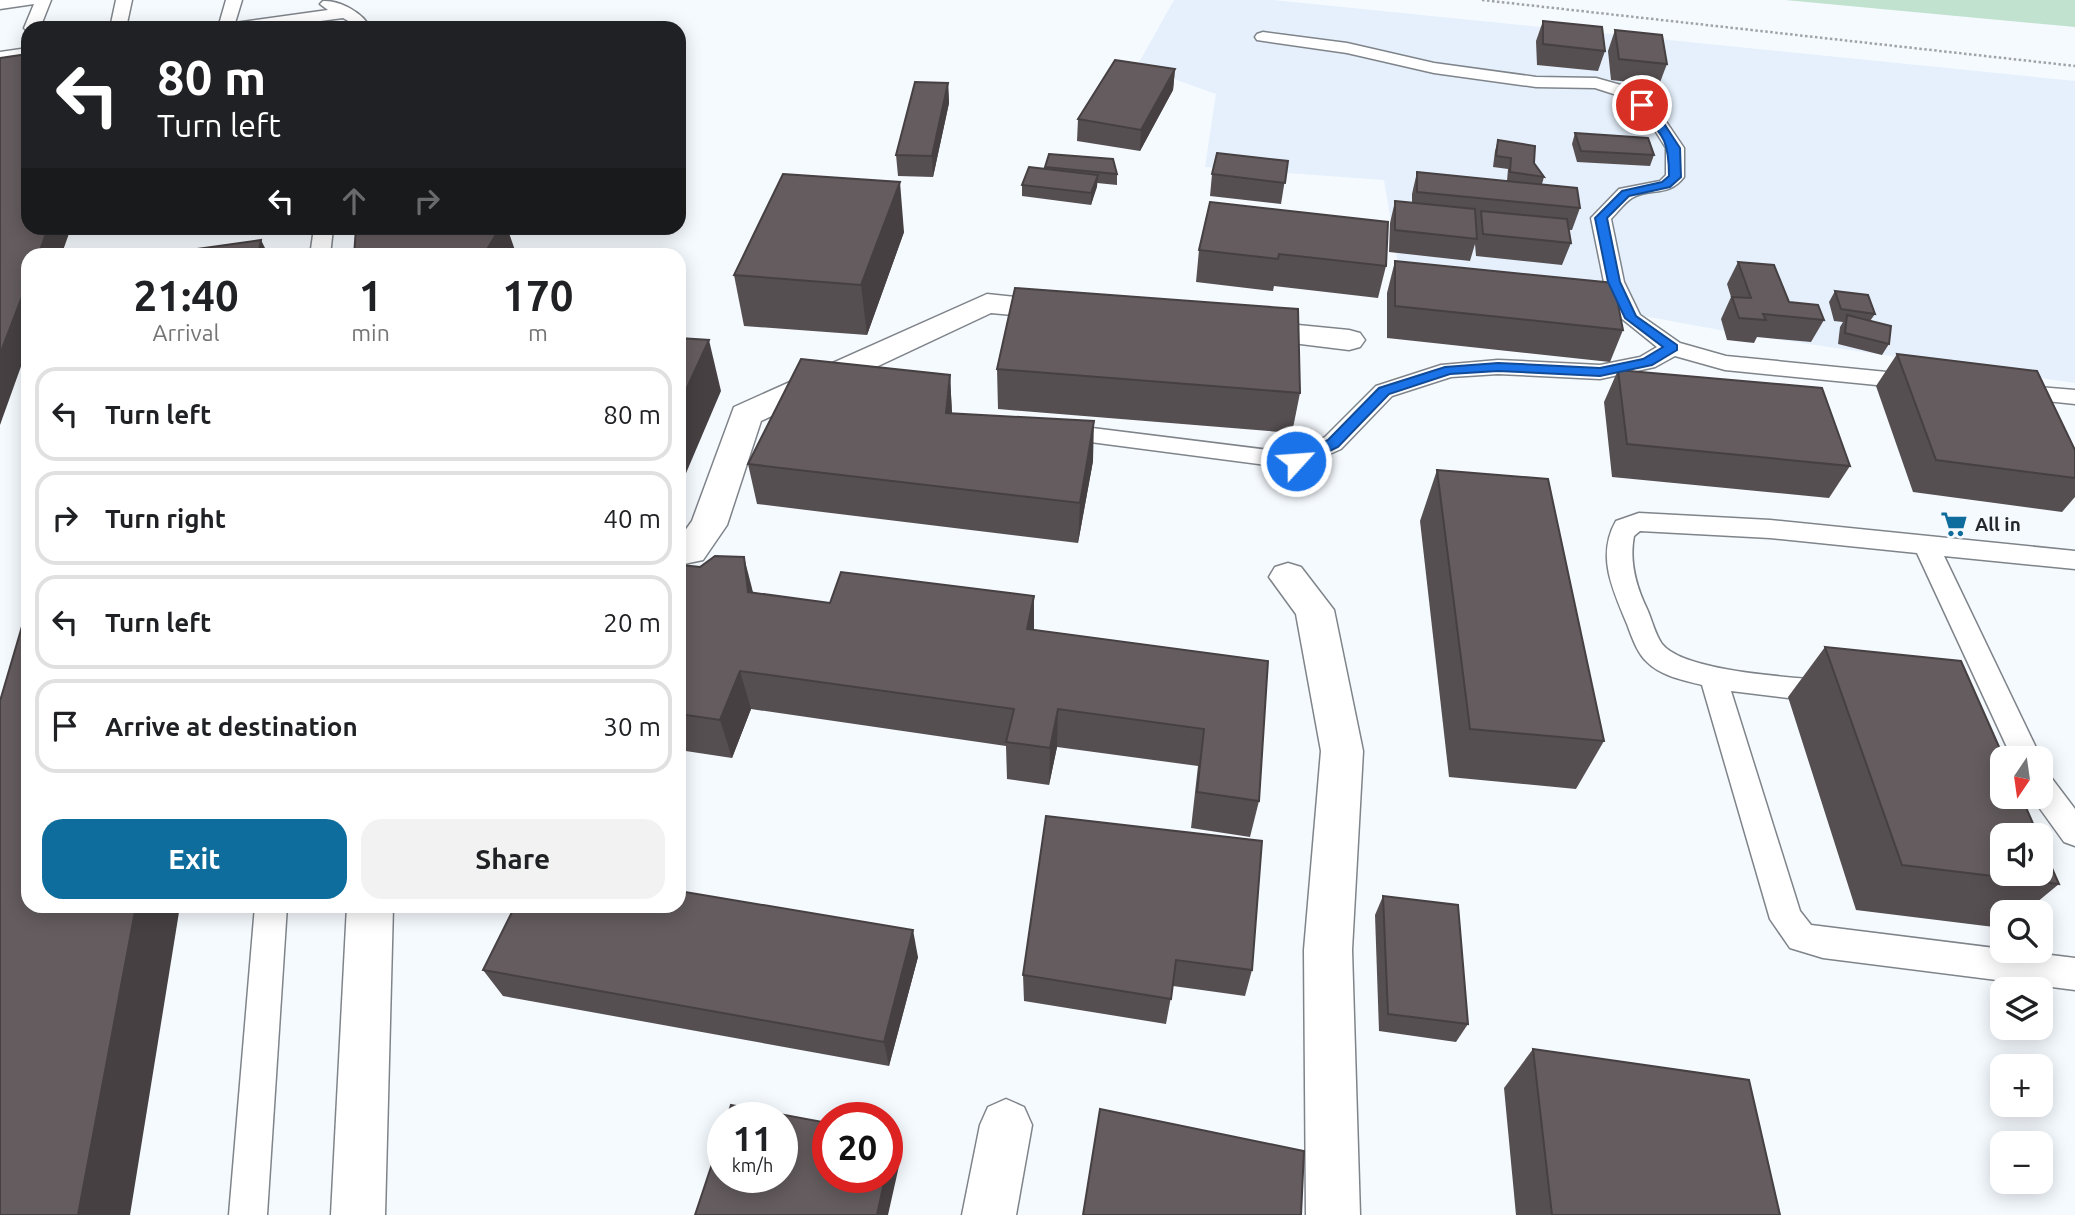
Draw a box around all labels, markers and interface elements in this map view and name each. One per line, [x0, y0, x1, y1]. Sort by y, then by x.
icon: left [42, 49, 133, 140]
text: 80 m [157, 49, 266, 104]
pin [1612, 75, 1672, 135]
icon: arrive [1623, 86, 1661, 124]
text: Turn left [157, 107, 281, 143]
icon: left [262, 182, 300, 220]
icon: ahead [335, 182, 373, 220]
icon: right [408, 182, 446, 220]
text: 21:40 [134, 272, 239, 319]
text: 1 [359, 272, 382, 319]
text: 170 [502, 272, 573, 319]
text: Arrival [153, 320, 220, 345]
text: min [351, 320, 390, 345]
text: m [528, 320, 548, 345]
icon: left [46, 395, 84, 433]
text: Turn left [105, 400, 211, 429]
text: 80 m [603, 400, 661, 429]
position arrow [1259, 424, 1333, 498]
icon: right [46, 499, 84, 537]
text: Turn right [105, 504, 226, 533]
text: 40 m [603, 504, 661, 533]
supermarket icon: All in [1939, 509, 1969, 539]
place label: All in [1975, 513, 2021, 535]
icon: left [46, 603, 84, 641]
text: Turn left [105, 608, 211, 637]
text: 20 m [603, 608, 661, 637]
icon: arrive [46, 707, 84, 745]
text: Arrive at destination [105, 712, 358, 741]
text: 30 m [603, 712, 661, 741]
north arrow [1990, 746, 2053, 808]
map controls [1990, 746, 2053, 1194]
button: Exit [42, 819, 347, 899]
button: Share [361, 819, 665, 899]
button: sound [1990, 823, 2053, 886]
button: search [1990, 900, 2053, 963]
button: layers [1990, 977, 2053, 1040]
button: + [1990, 1054, 2053, 1117]
speed limit sign: 20 [812, 1102, 903, 1193]
text: 11 [733, 1118, 772, 1158]
button: − [1990, 1131, 2053, 1194]
text: km/h [732, 1155, 773, 1175]

